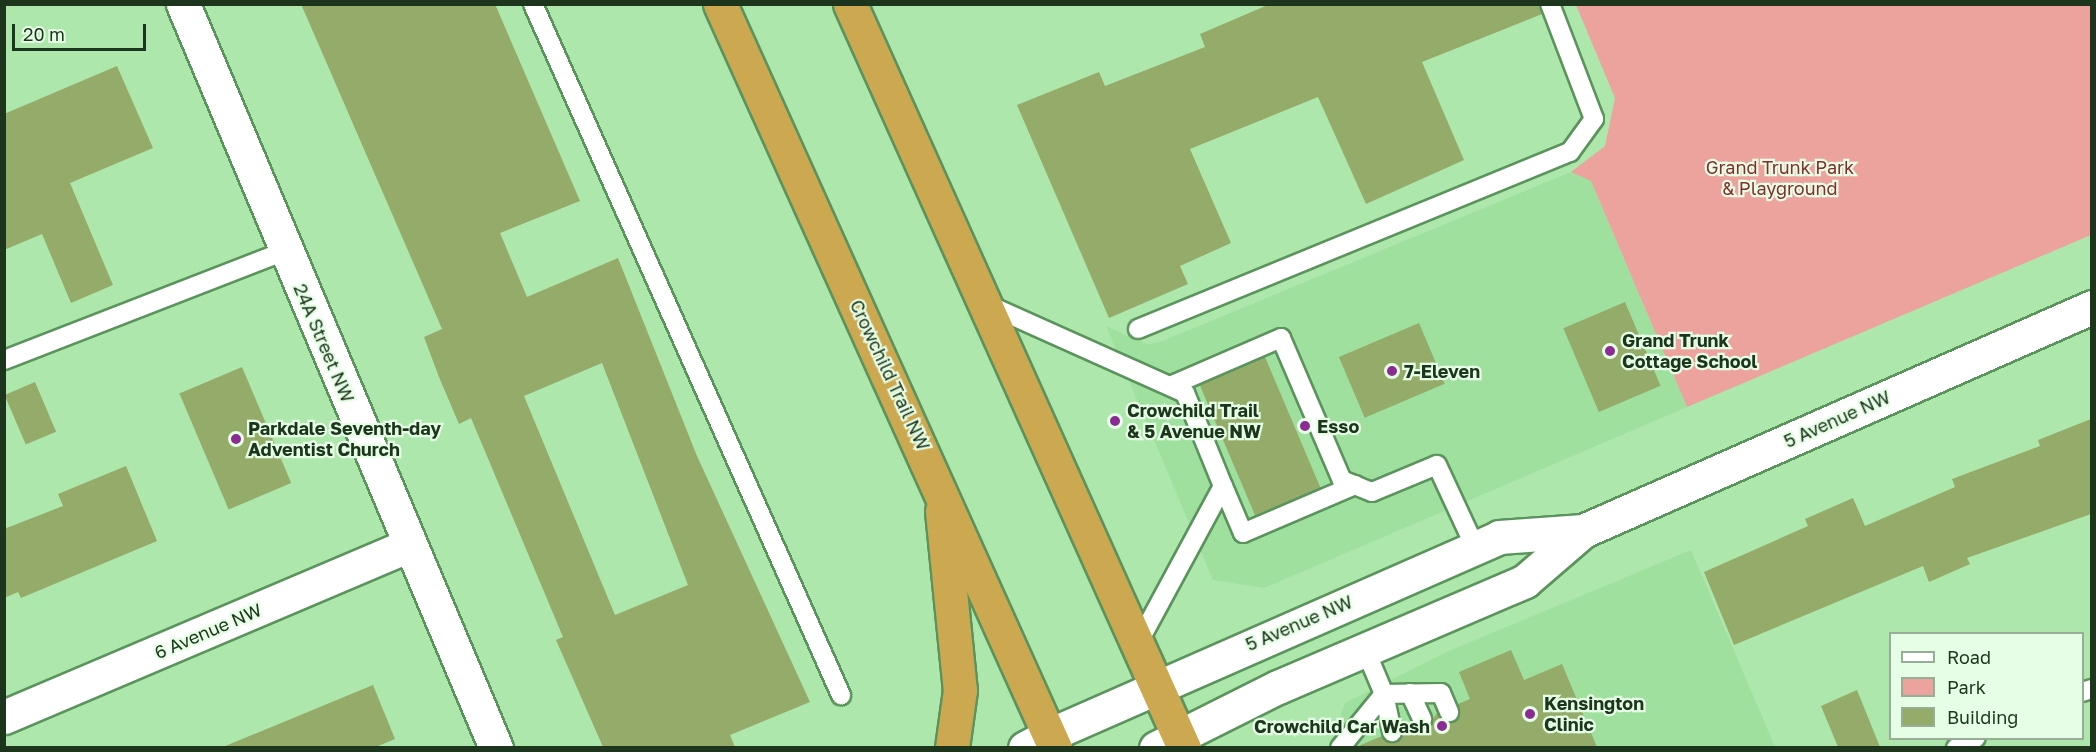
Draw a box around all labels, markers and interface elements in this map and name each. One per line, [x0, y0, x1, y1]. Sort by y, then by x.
scale bar [15, 12, 148, 50]
text: 20 m [23, 23, 65, 45]
park label: Grand Trunk Park & Playground [1706, 157, 1854, 200]
street label: 24A Street NW [289, 280, 359, 406]
street label: Crowchild Trail NW [846, 296, 934, 454]
place label: Grand Trunk Cottage School [1622, 330, 1757, 372]
marker: Grand Trunk Cottage School [1603, 344, 1617, 358]
place label: 7-Eleven [1404, 360, 1480, 382]
marker: 7-Eleven [1385, 364, 1399, 378]
street label: 5 Avenue NW [1781, 386, 1893, 452]
place label: Crowchild Trail & 5 Avenue NW [1127, 400, 1261, 442]
marker: Crowchild Trail & 5 Avenue NW [1108, 414, 1122, 428]
place label: Esso [1317, 415, 1359, 437]
place label: Parkdale Seventh-day Adventist Church [248, 418, 441, 460]
marker: Esso [1298, 419, 1312, 433]
marker: Parkdale Seventh-day Adventist Church [229, 432, 243, 446]
street label: 5 Avenue NW [1242, 591, 1356, 655]
street label: 6 Avenue NW [151, 599, 265, 663]
legend [1889, 632, 2084, 740]
text: Road [1947, 646, 1991, 668]
text: Park [1947, 676, 1986, 698]
place label: Kensington Clinic [1544, 693, 1644, 736]
marker: Kensington Clinic [1521, 705, 1539, 723]
text: Building [1947, 706, 2018, 728]
place label: Crowchild Car Wash [1254, 715, 1430, 737]
marker: Crowchild Car Wash [1435, 719, 1449, 733]

